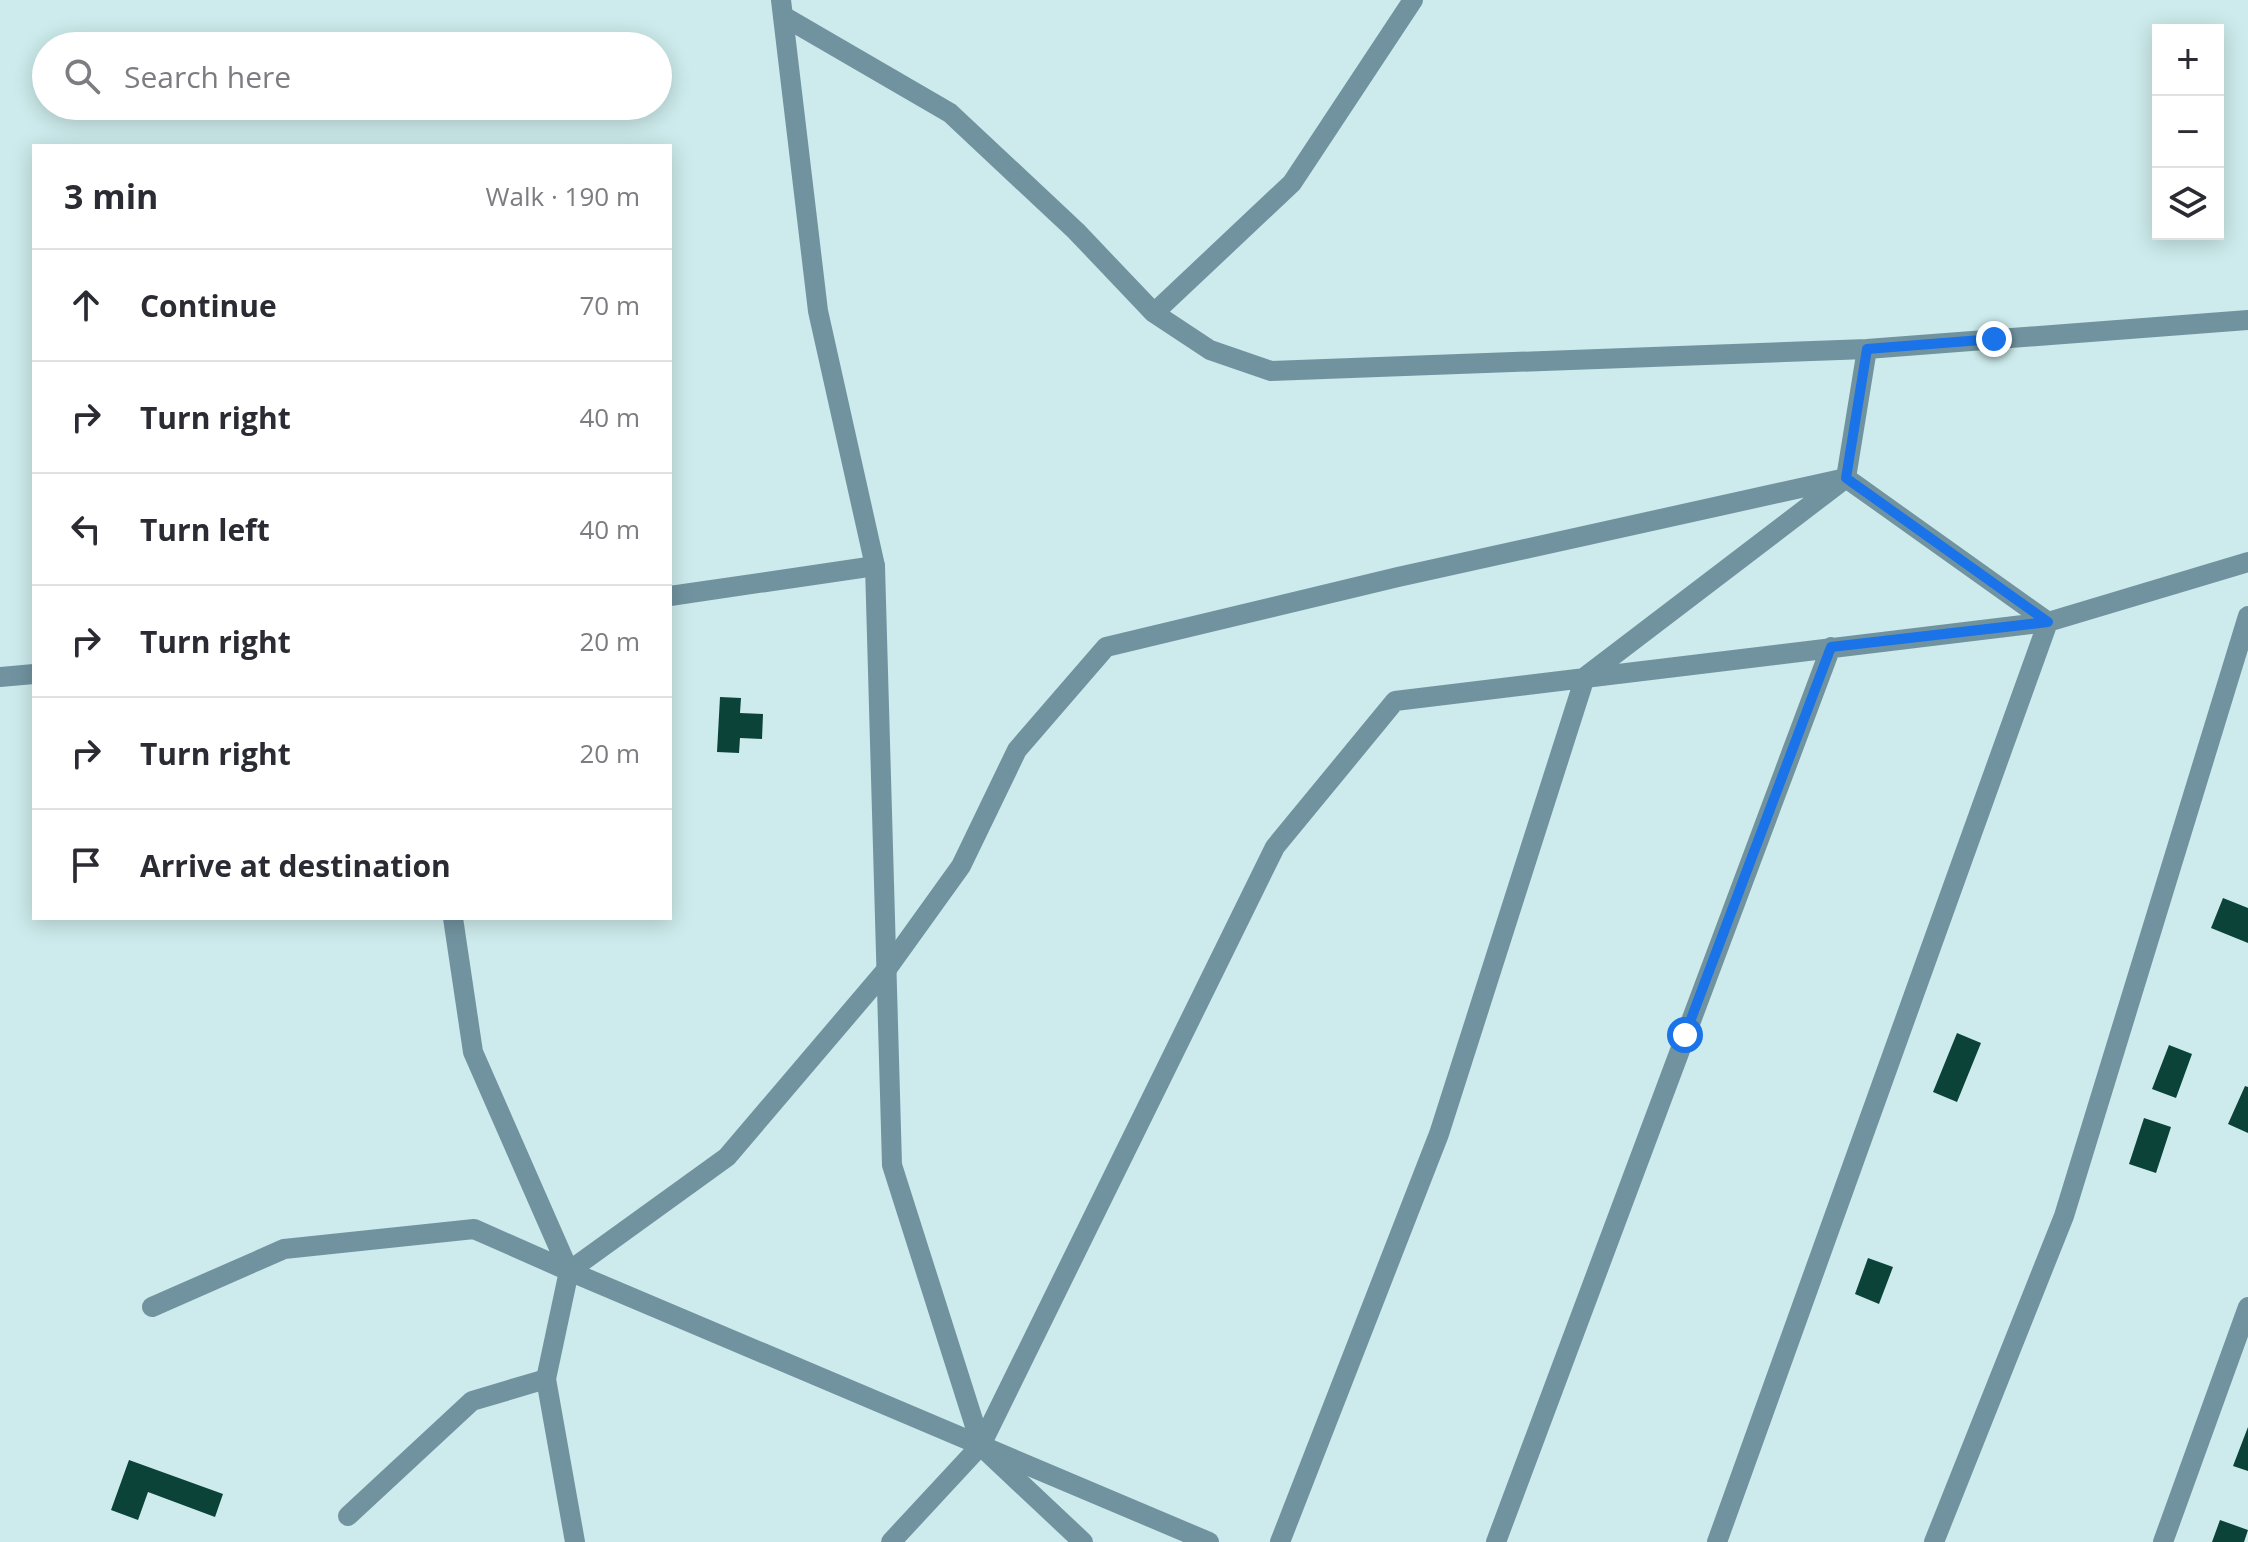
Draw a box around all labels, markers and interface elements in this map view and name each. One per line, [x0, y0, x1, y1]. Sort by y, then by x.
map controls [2152, 24, 2224, 240]
button: + [2152, 24, 2224, 96]
search box [32, 32, 672, 120]
icon: search [60, 54, 104, 98]
text: Search here [124, 56, 291, 97]
button: − [2152, 96, 2224, 168]
button: layers [2152, 168, 2224, 240]
text: 3 min [64, 173, 158, 219]
text: Walk · 190 m [486, 178, 640, 214]
icon: ahead [64, 283, 108, 327]
text: Continue [140, 285, 277, 326]
text: 70 m [579, 287, 640, 323]
route end [1976, 321, 2012, 357]
icon: right [64, 395, 108, 439]
text: Turn right [140, 397, 291, 438]
text: 40 m [579, 399, 640, 435]
icon: left [64, 507, 108, 551]
text: Turn left [140, 509, 270, 550]
text: 40 m [579, 511, 640, 547]
icon: right [64, 619, 108, 663]
text: Turn right [140, 621, 291, 662]
text: 20 m [579, 623, 640, 659]
icon: right [64, 731, 108, 775]
text: Turn right [140, 733, 291, 774]
text: 20 m [579, 735, 640, 771]
icon: arrive [64, 843, 108, 887]
text: Arrive at destination [140, 845, 451, 886]
route start [1667, 1017, 1703, 1053]

